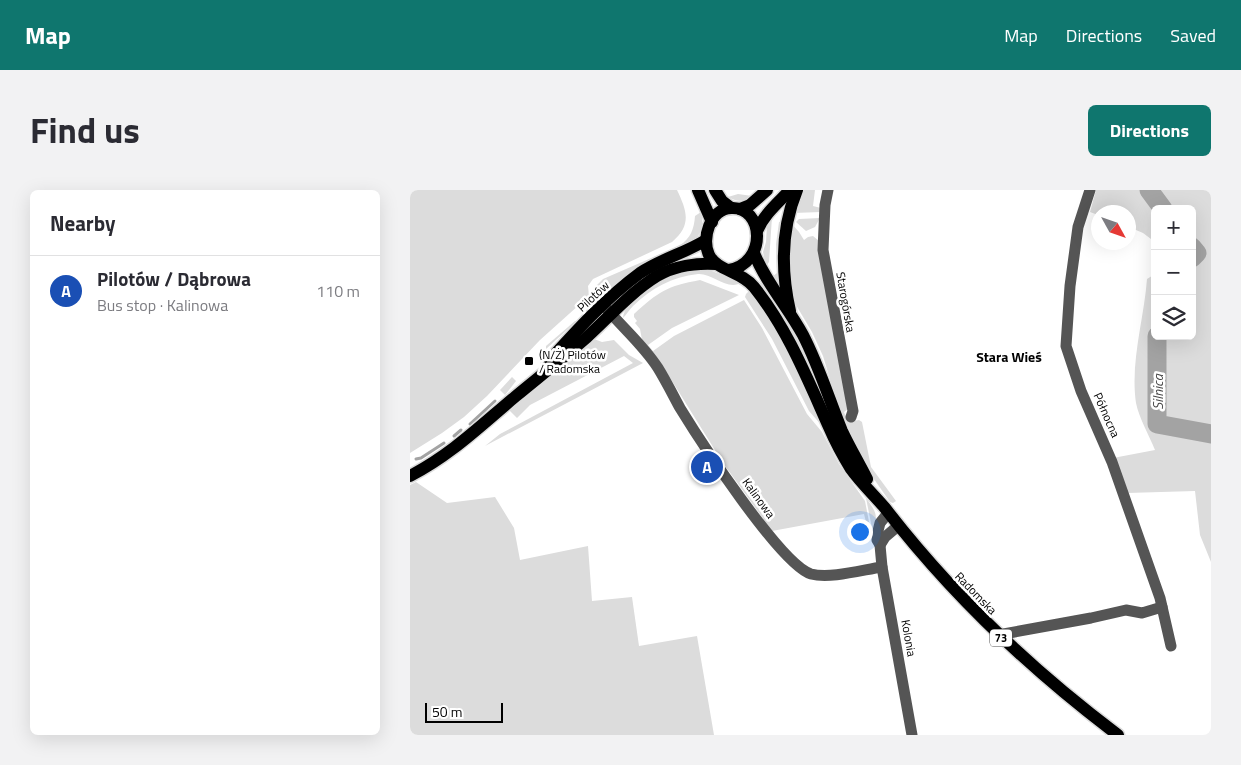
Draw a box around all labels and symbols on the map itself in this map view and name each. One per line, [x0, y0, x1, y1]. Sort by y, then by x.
north arrow [1091, 205, 1136, 250]
street label: Starogórska [831, 270, 861, 334]
street label: Pilotów [572, 276, 614, 316]
place label: (N/Ż) Pilotów / Radomska [539, 345, 606, 378]
district label: Stara Wieś [976, 346, 1042, 367]
marker: (N/Ż) Pilotów / Radomska [523, 355, 535, 367]
water label: Silnica [1147, 373, 1168, 410]
street label: Północna [1089, 389, 1125, 441]
pin: A [691, 448, 723, 486]
street label: Kalinowa [738, 474, 780, 522]
your location [847, 519, 873, 545]
street label: Radomska [951, 567, 1001, 619]
street label: Kolonia [896, 618, 922, 658]
road number: 73 [990, 629, 1012, 646]
scale bar [425, 700, 502, 723]

